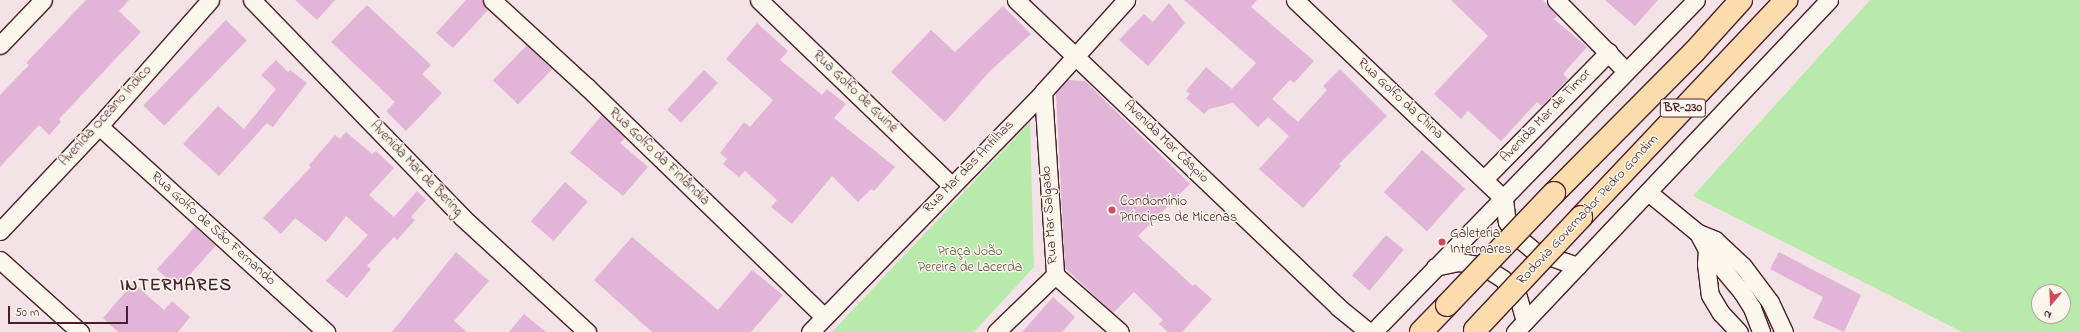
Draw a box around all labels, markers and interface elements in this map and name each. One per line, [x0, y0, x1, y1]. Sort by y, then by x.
street label: Rua Golfo de Guiné [809, 47, 901, 137]
street label: Rua Golfo da China [1354, 55, 1446, 143]
street label: Avenida Oceano Índico [56, 62, 156, 170]
street label: Avenida Mar de Timor [1497, 66, 1595, 166]
street label: Avenida Mar Cáspio [1120, 97, 1212, 187]
road number: BR-230 [1659, 97, 1707, 119]
street label: Rua Golfo da Finlândia [605, 105, 713, 209]
street label: Rua Mar das Antilhas [920, 117, 1018, 217]
street label: Avenida Mar de Bering [366, 118, 466, 220]
street label: Rodovia Governador Pedro Gondim [1514, 131, 1662, 289]
street label: Rua Mar Salgado [1038, 165, 1062, 265]
street label: Rua Golfo de São Fernando [147, 169, 279, 289]
place label: Condomínio Príncipes de Micenas [1120, 194, 1237, 226]
marker: Condomínio Príncipes de Micenas [1107, 205, 1117, 215]
place label: Galeteria Intermares [1450, 226, 1512, 258]
marker: Galeteria Intermares [1437, 237, 1447, 247]
park label: Praça João Pereira de Lacerda [918, 244, 1022, 276]
district label: INTERMARES [120, 275, 232, 297]
north arrow [2031, 284, 2071, 324]
scale bar [10, 298, 130, 324]
text: 50 m [15, 304, 39, 322]
text: N [2041, 306, 2054, 323]

